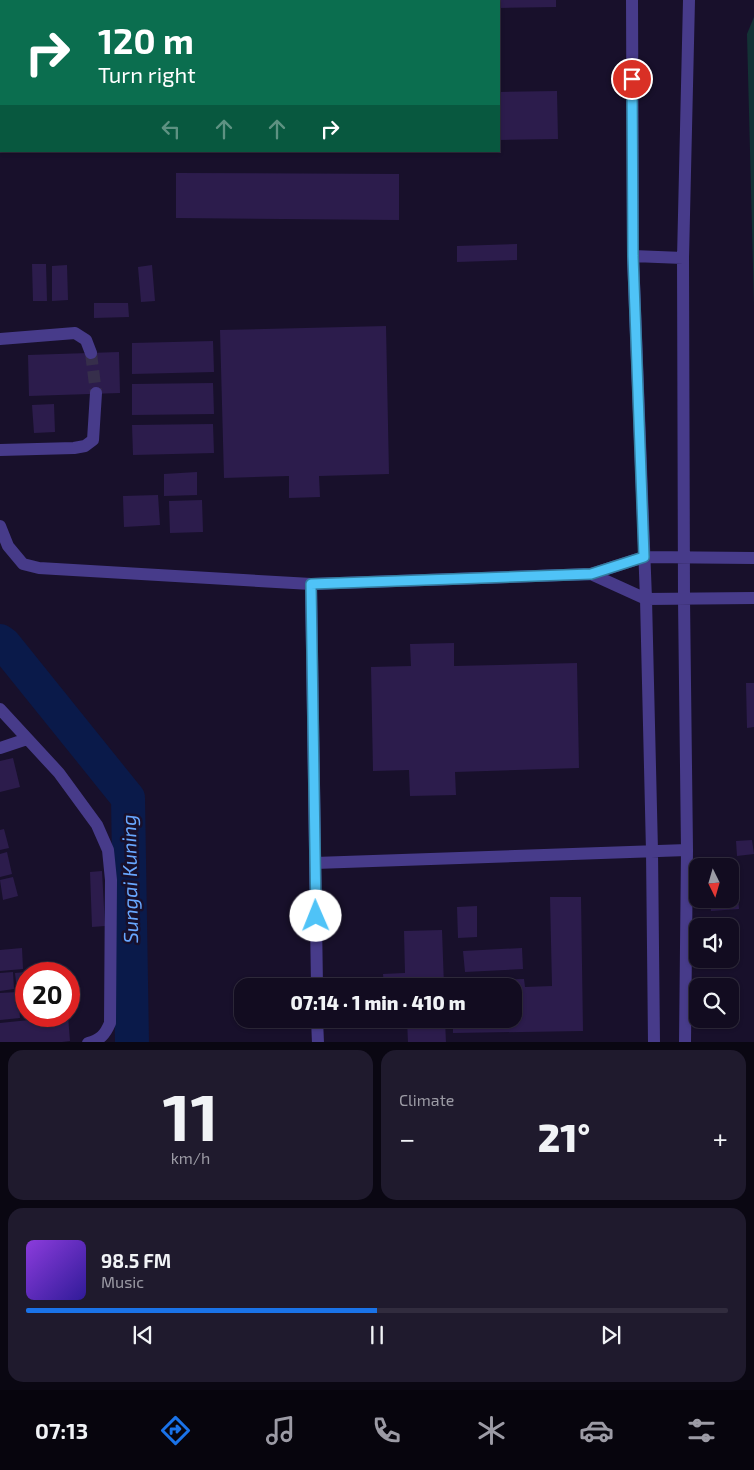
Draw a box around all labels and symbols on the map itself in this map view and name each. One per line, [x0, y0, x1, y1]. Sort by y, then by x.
pin [611, 58, 653, 100]
water label: Sungai Kuning [116, 814, 142, 944]
north arrow [689, 858, 739, 908]
position arrow [289, 889, 341, 941]
speed limit sign: 20 [15, 962, 80, 1027]

